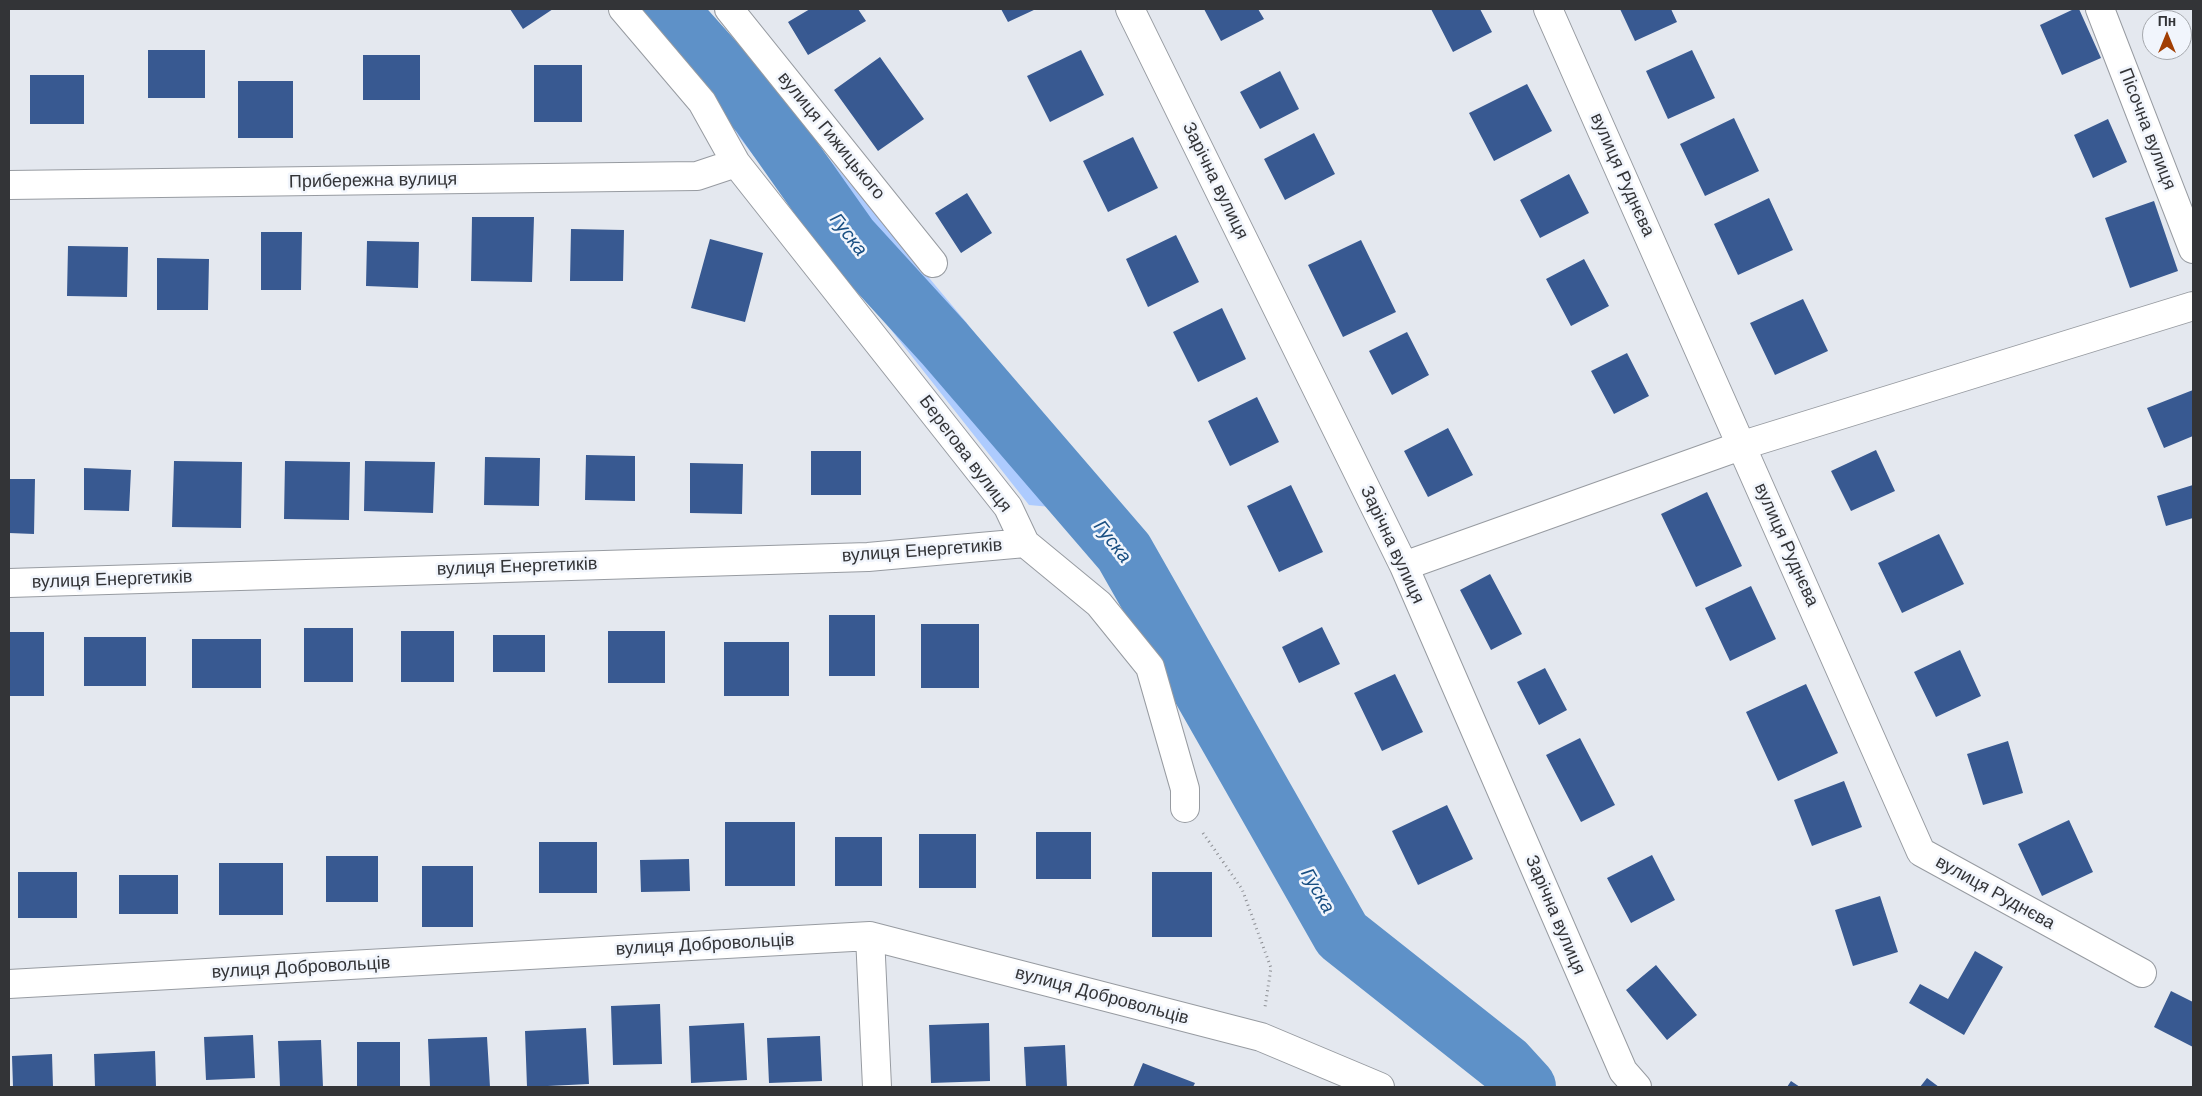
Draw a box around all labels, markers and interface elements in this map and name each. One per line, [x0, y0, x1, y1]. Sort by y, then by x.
north arrow [2142, 10, 2192, 60]
text: Пн [2158, 13, 2176, 29]
street label: Пісочна вулиця [2114, 65, 2180, 193]
street label: вулиця Гижицького [773, 68, 889, 204]
street label: вулиця Руднєва [1585, 110, 1659, 240]
street label: Зарічна вулиця [1177, 119, 1253, 243]
street label: Прибережна вулиця [289, 169, 457, 193]
water label: Гуска [824, 209, 872, 261]
street label: Берегова вулиця [914, 391, 1016, 517]
street label: вулиця Руднєва [1749, 480, 1823, 610]
street label: Зарічна вулиця [1355, 483, 1429, 607]
water label: Гуска [1088, 516, 1136, 568]
street label: вулиця Енергетиків [841, 535, 1003, 567]
street label: вулиця Енергетиків [436, 553, 598, 581]
street label: вулиця Енергетиків [31, 566, 193, 594]
street label: вулиця Руднєва [1932, 851, 2058, 935]
street label: Зарічна вулиця [1520, 852, 1590, 978]
water label: Гуска [1295, 864, 1339, 918]
street label: вулиця Добровольців [615, 930, 795, 960]
street label: вулиця Добровольців [211, 953, 391, 983]
street label: вулиця Добровольців [1013, 962, 1191, 1030]

